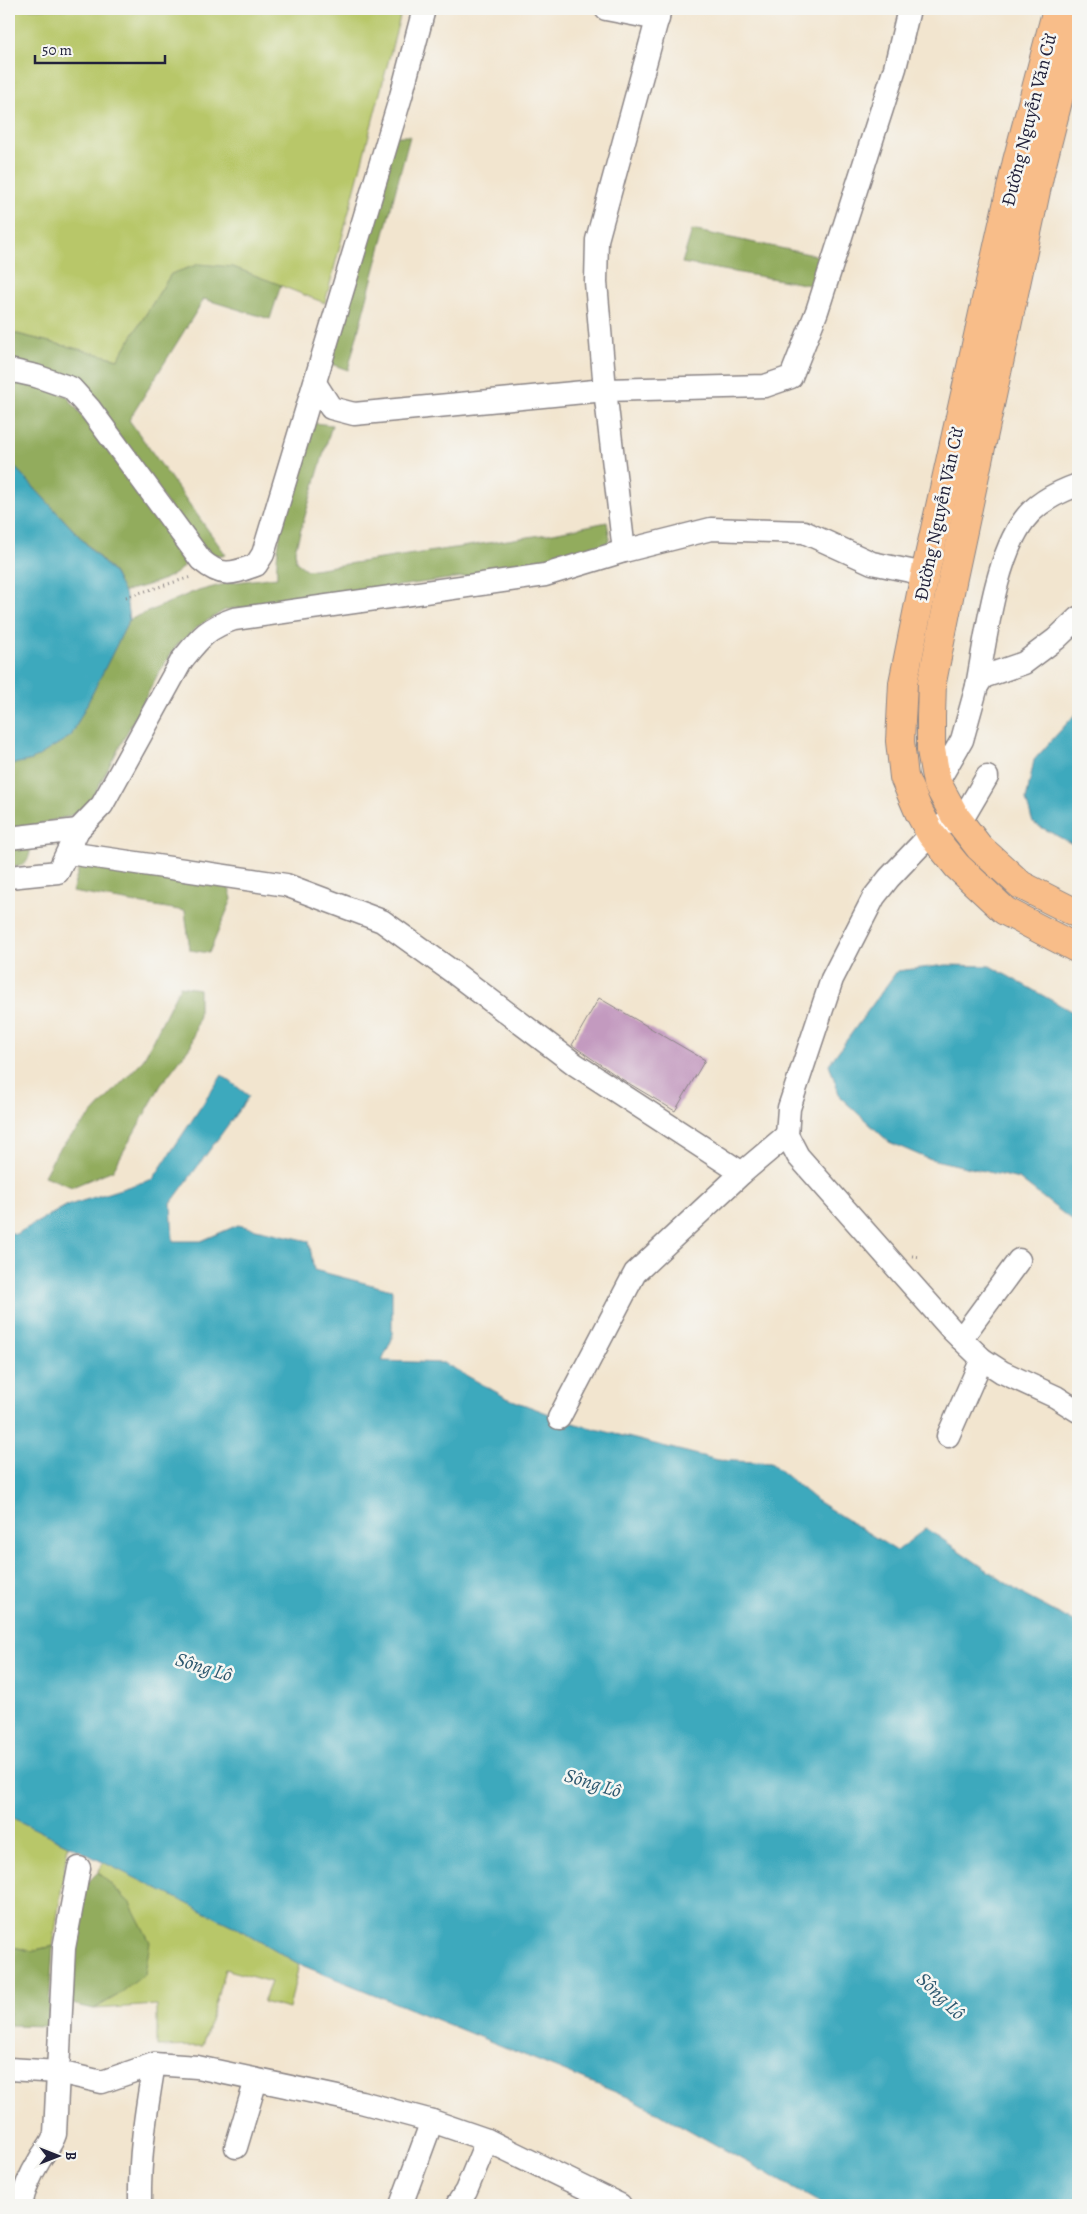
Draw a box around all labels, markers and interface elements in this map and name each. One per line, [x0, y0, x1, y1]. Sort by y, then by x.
street label: Đường Nguyễn Văn Cừ [995, 30, 1063, 209]
scale bar [35, 32, 165, 64]
text: 50 m [42, 40, 72, 60]
street label: Đường Nguyễn Văn Cừ [908, 424, 970, 603]
water label: Sông Lô [172, 1646, 236, 1688]
water label: Sông Lô [561, 1762, 625, 1804]
water label: Sông Lô [911, 1966, 971, 2026]
north arrow [32, 2132, 82, 2182]
text: B [61, 2152, 80, 2161]

